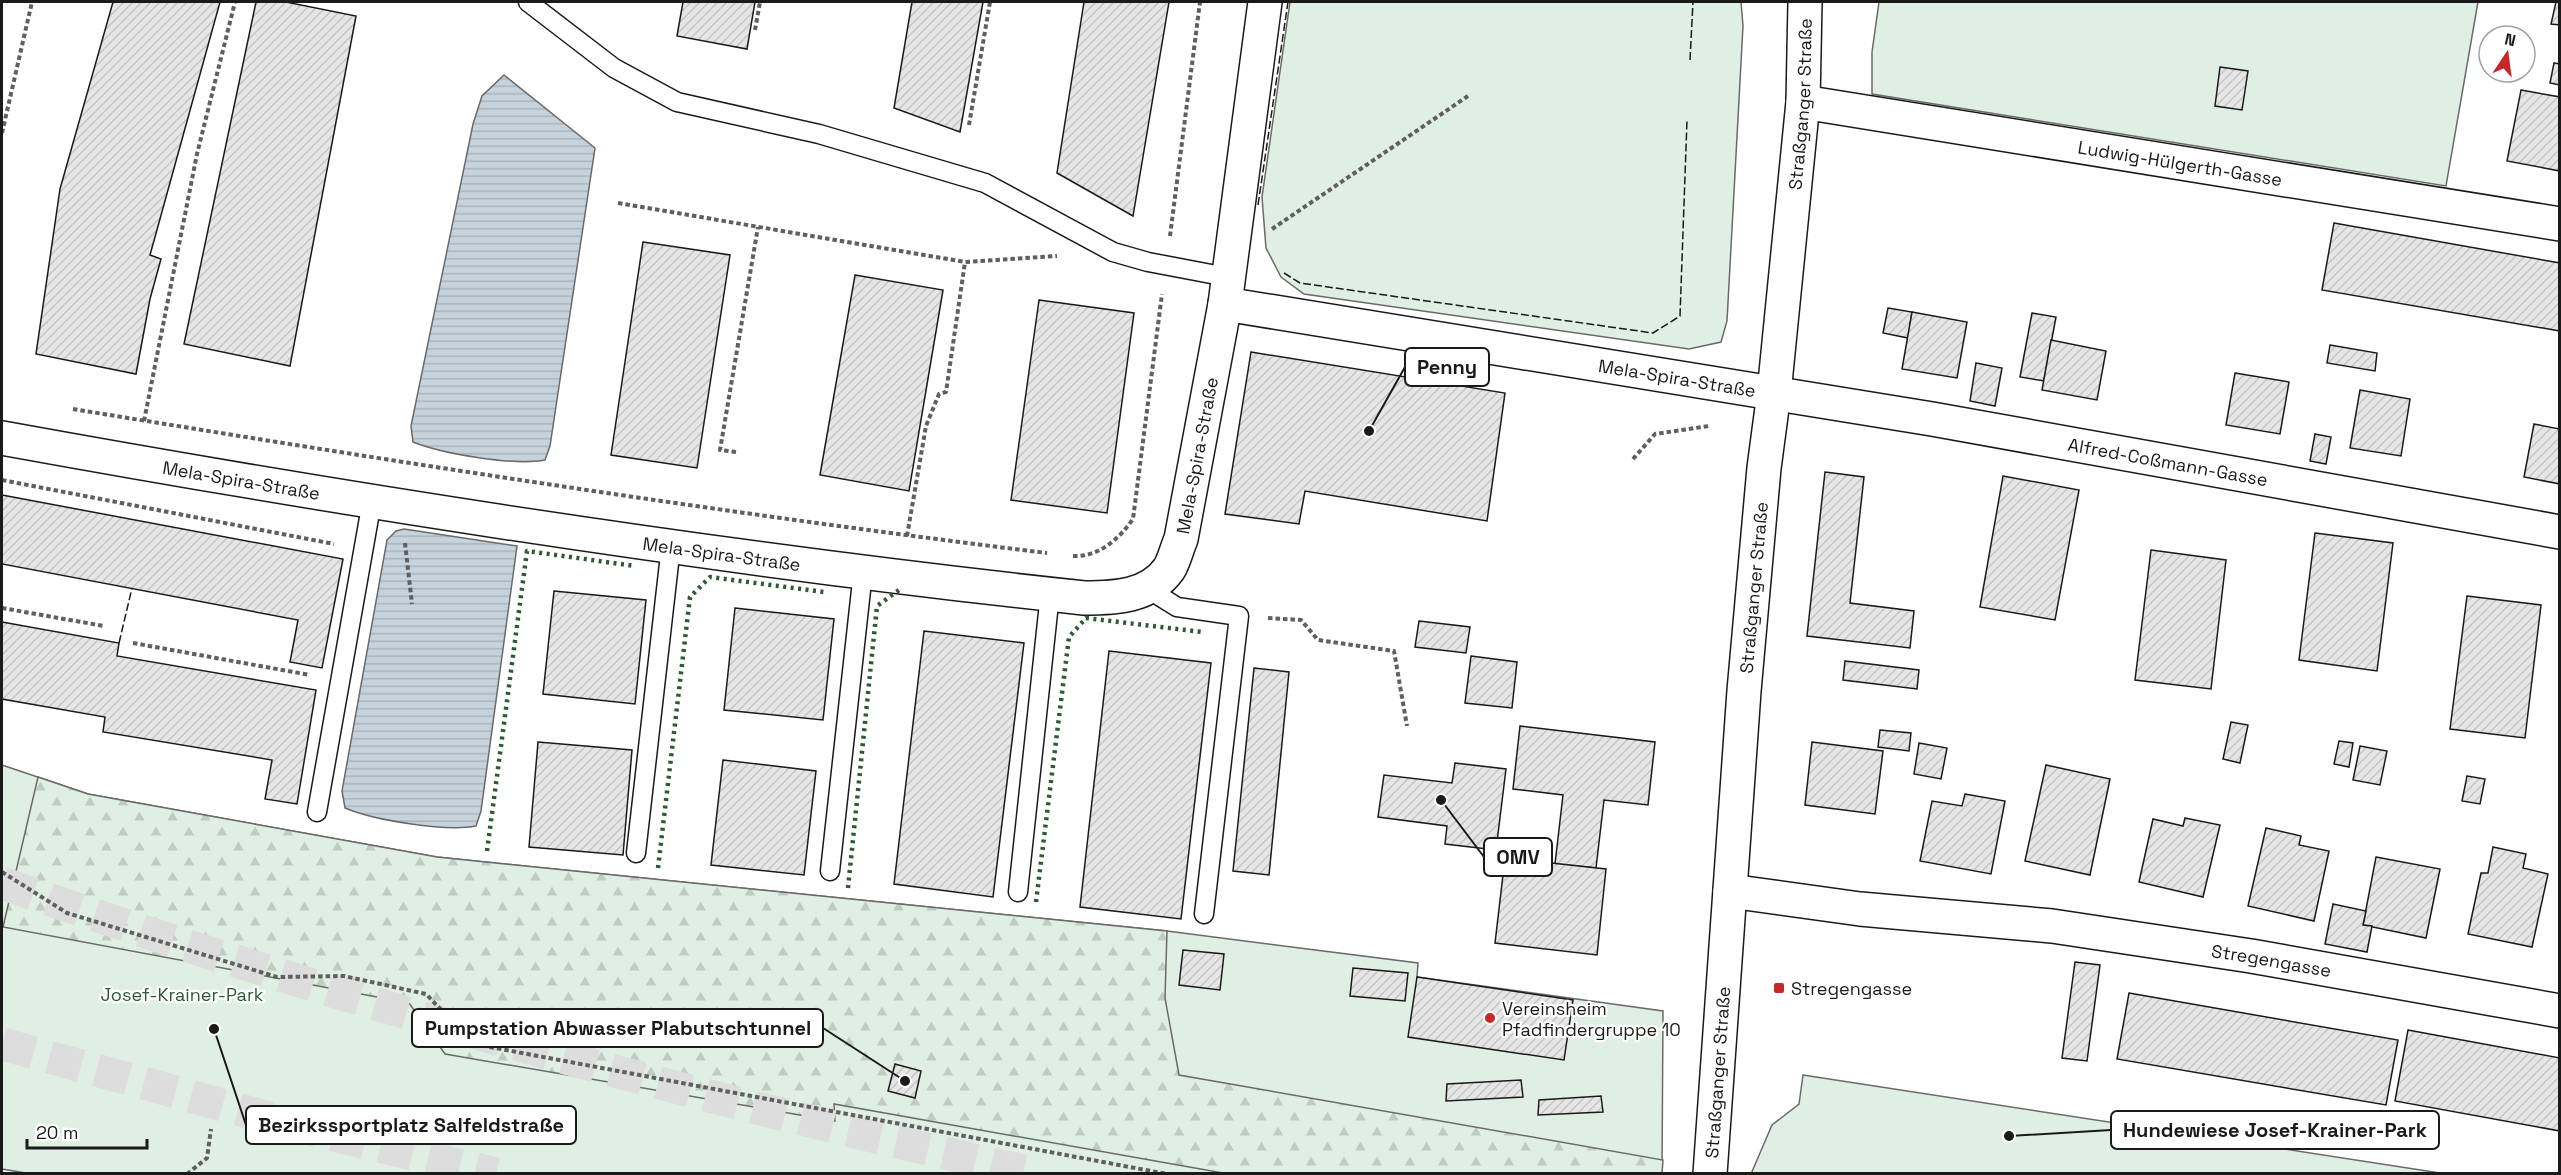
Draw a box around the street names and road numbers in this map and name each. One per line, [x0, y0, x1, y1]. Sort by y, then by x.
street label: Straßganger Straße [1783, 18, 1816, 191]
street label: Ludwig-Hülgerth-Gasse [2076, 135, 2284, 191]
street label: Mela-Spira-Straße [1597, 353, 1757, 402]
street label: Mela-Spira-Straße [1171, 375, 1223, 536]
street label: Alfred-Coßmann-Gasse [2066, 432, 2270, 491]
street label: Mela-Spira-Straße [161, 455, 322, 504]
street label: Straßganger Straße [1734, 501, 1772, 674]
street label: Mela-Spira-Straße [641, 531, 802, 576]
street label: Stregengasse [2210, 939, 2333, 982]
street label: Straßganger Straße [1700, 986, 1735, 1159]

